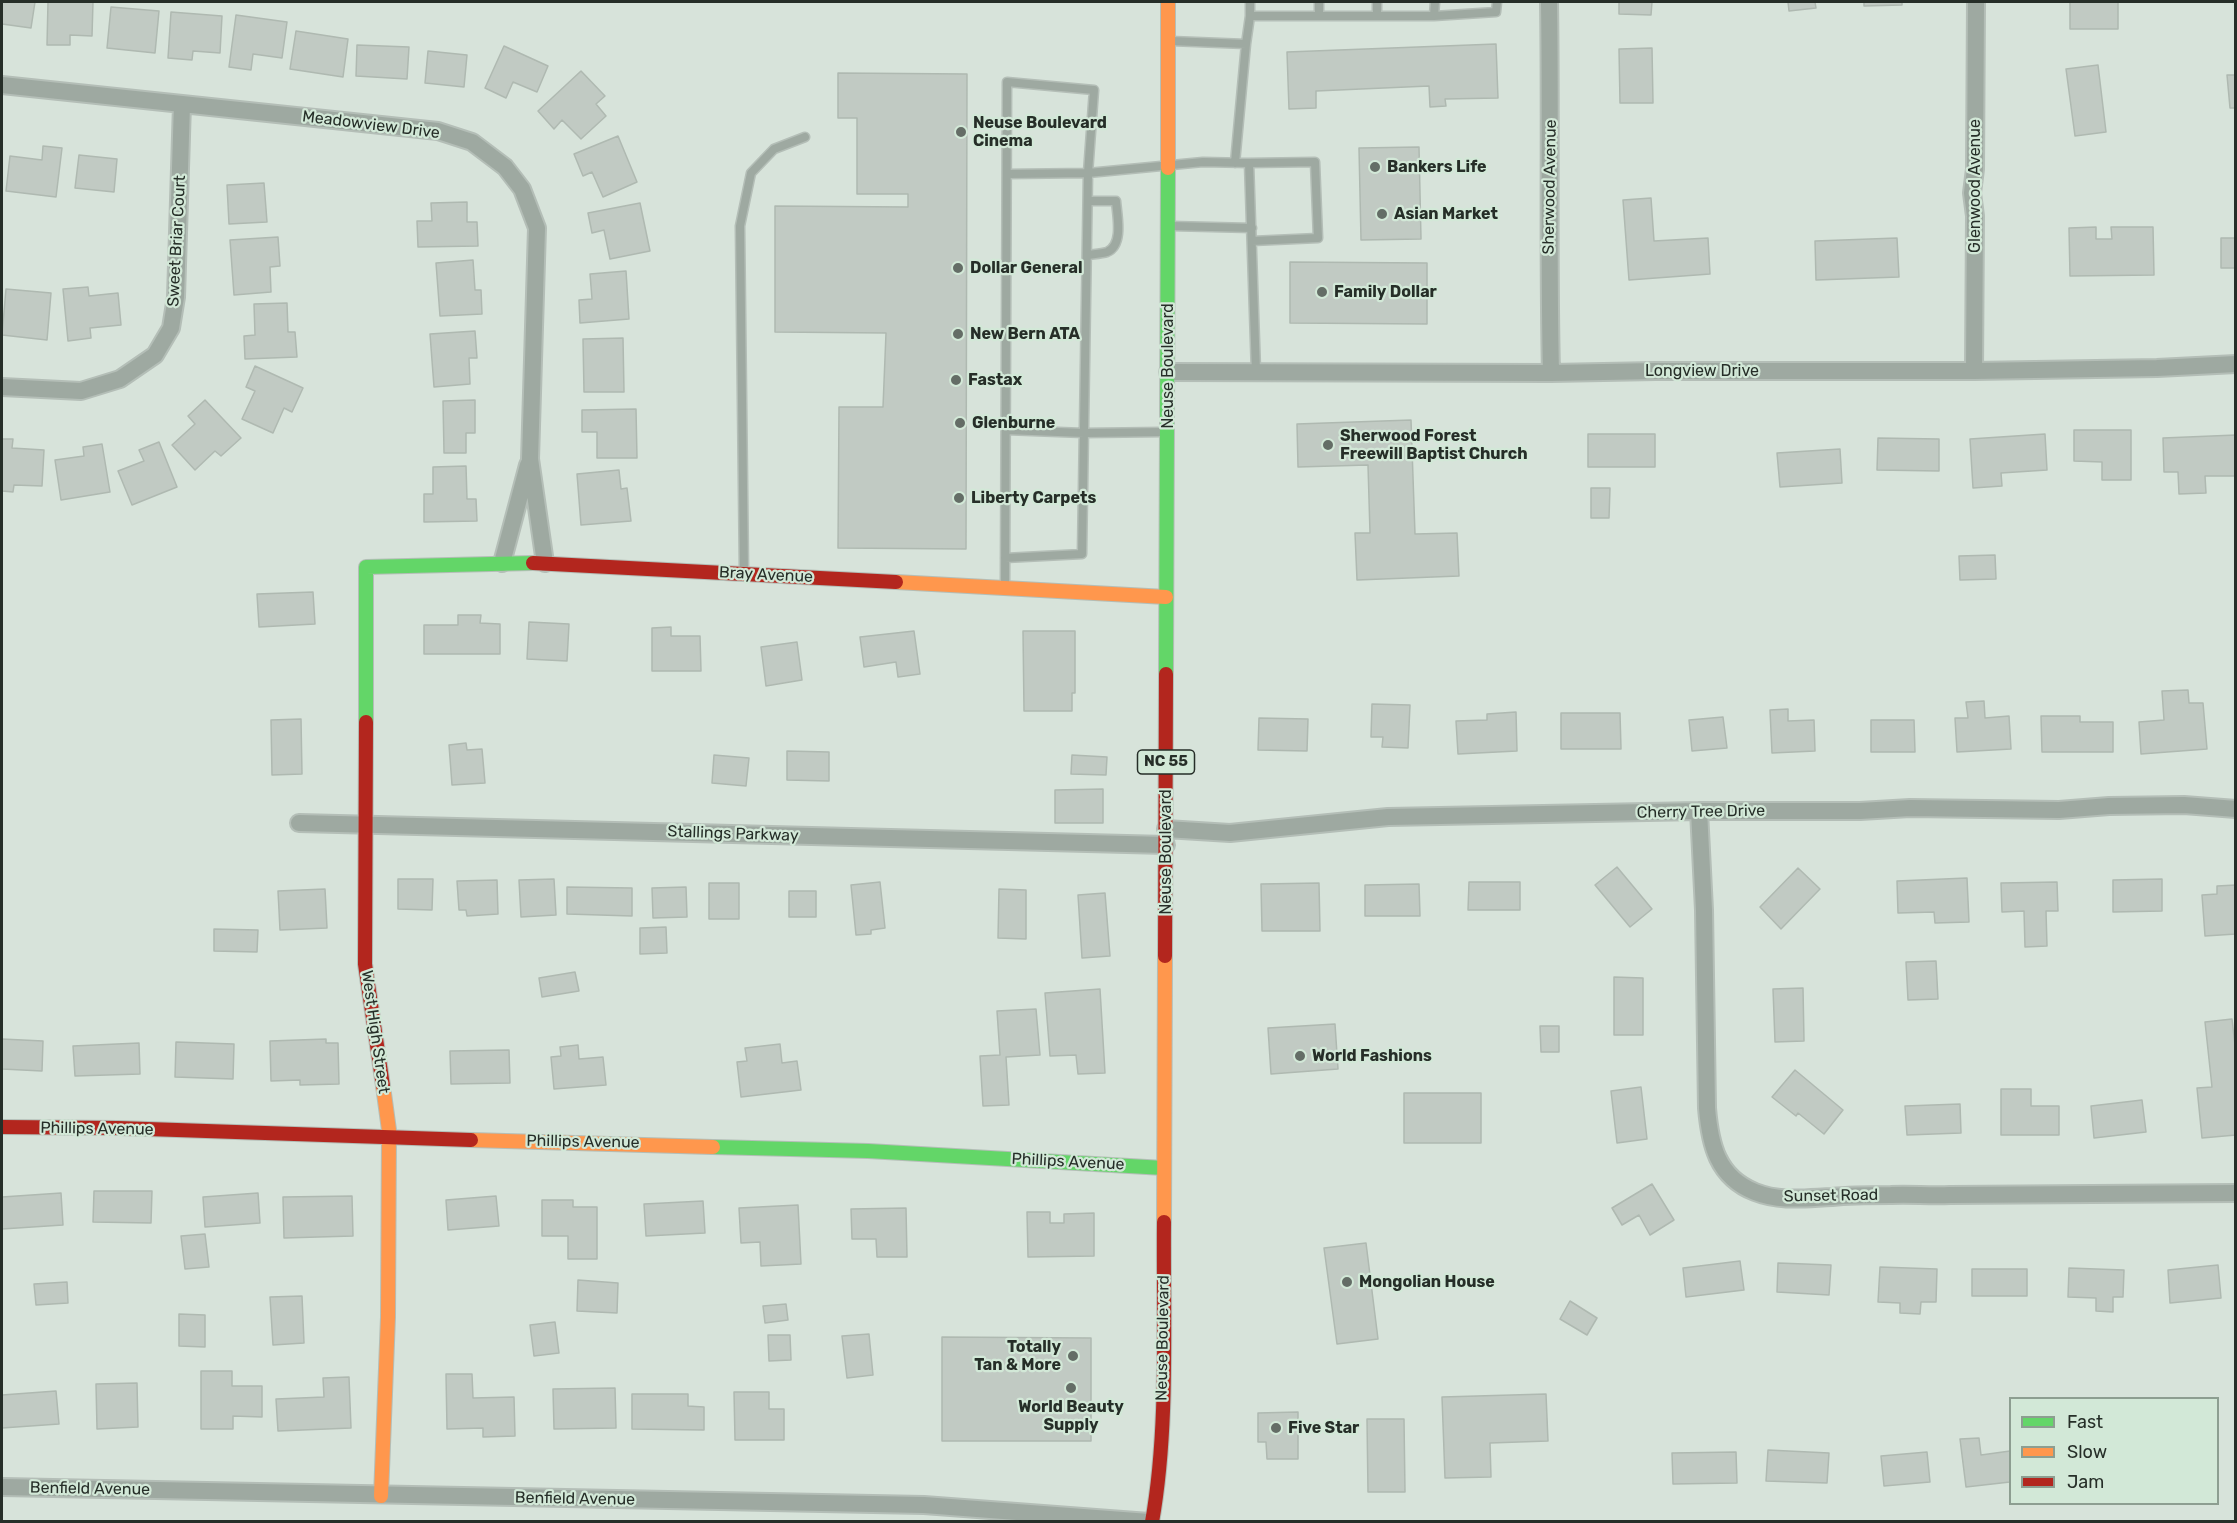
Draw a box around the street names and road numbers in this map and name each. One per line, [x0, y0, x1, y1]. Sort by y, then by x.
street label: Meadowview Drive [301, 107, 441, 143]
street label: Sherwood Avenue [1539, 119, 1561, 255]
street label: Glenwood Avenue [1965, 119, 1985, 253]
street label: Sweet Briar Court [164, 175, 190, 307]
street label: Neuse Boulevard [1158, 303, 1178, 429]
street label: Longview Drive [1645, 361, 1759, 381]
street label: Bray Avenue [719, 563, 813, 587]
road number: NC 55 [1138, 750, 1194, 774]
street label: Neuse Boulevard [1156, 789, 1176, 915]
street label: Cherry Tree Drive [1637, 801, 1765, 823]
street label: Stallings Parkway [667, 822, 799, 846]
street label: West High Street [357, 969, 393, 1095]
street label: Phillips Avenue [40, 1118, 154, 1140]
street label: Phillips Avenue [526, 1131, 640, 1153]
street label: Phillips Avenue [1011, 1149, 1125, 1175]
street label: Sunset Road [1784, 1186, 1878, 1206]
street label: Neuse Boulevard [1152, 1275, 1174, 1401]
street label: Benfield Avenue [30, 1478, 150, 1500]
street label: Benfield Avenue [515, 1488, 635, 1510]

